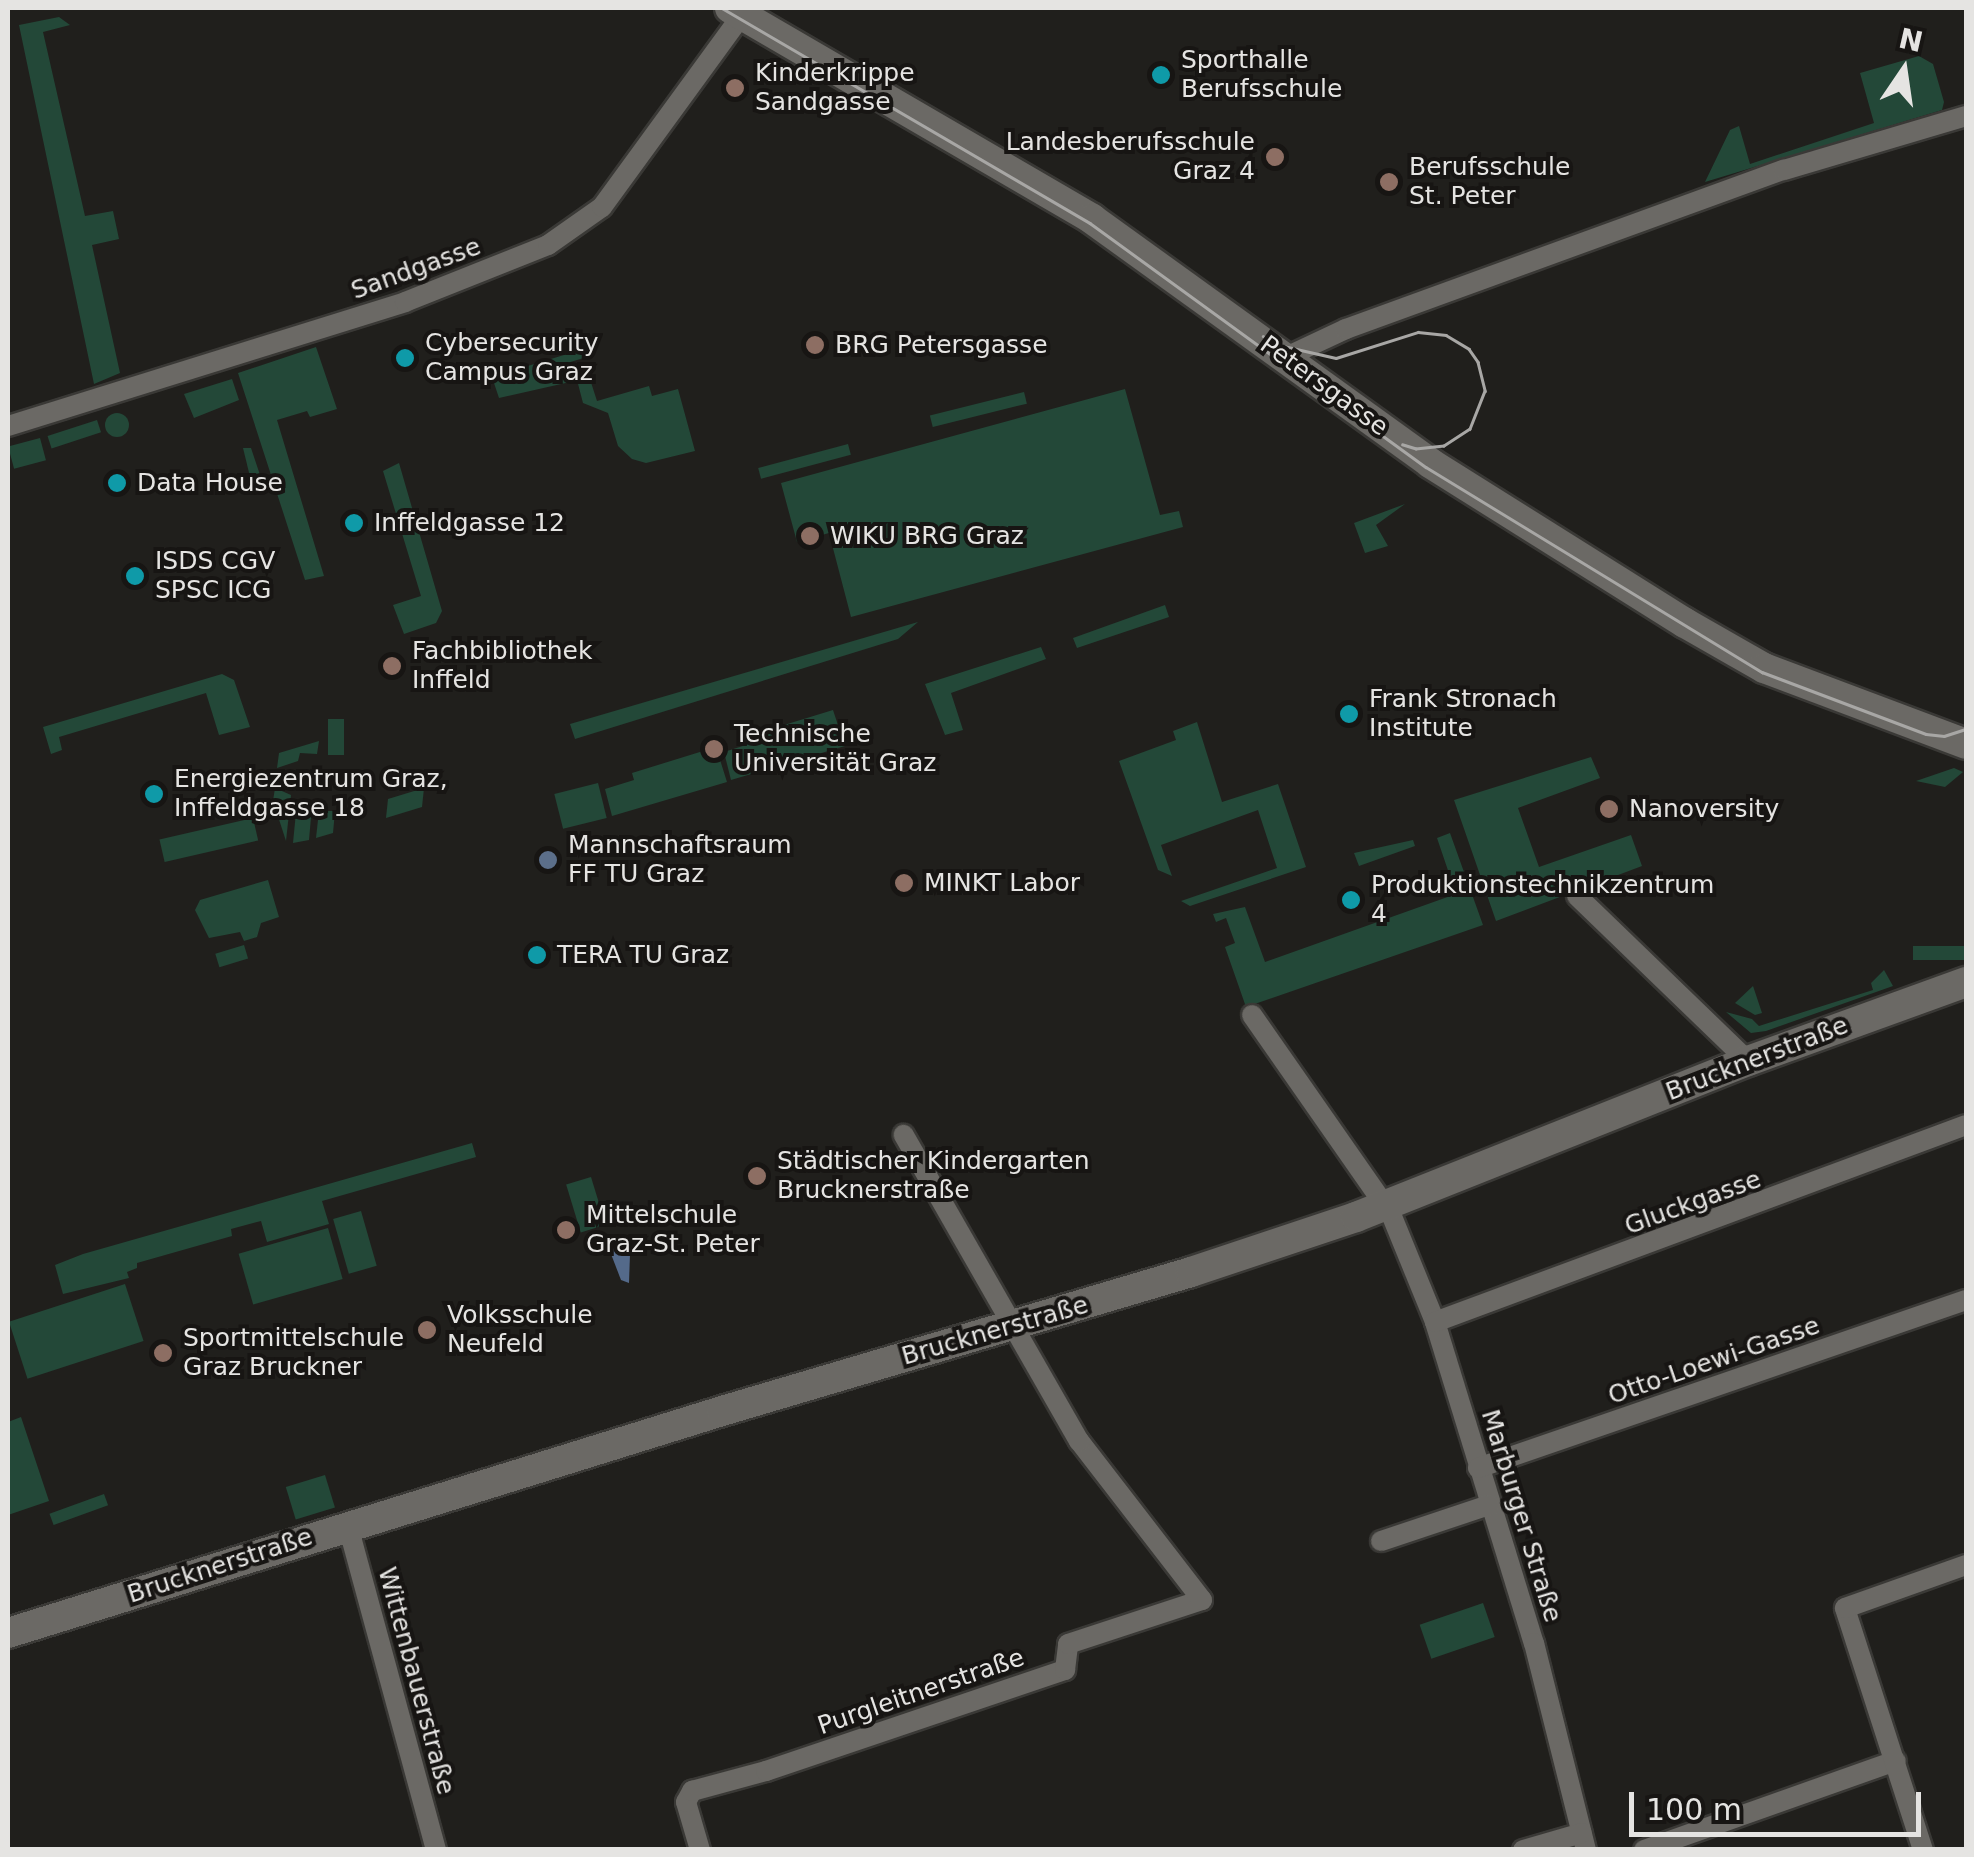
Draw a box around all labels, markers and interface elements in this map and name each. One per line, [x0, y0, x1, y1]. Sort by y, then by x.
north arrow [1854, 20, 1954, 120]
text: N [1896, 22, 1926, 59]
place label: Sporthalle Berufsschule [1181, 46, 1342, 105]
place label: Kinderkrippe Sandgasse [755, 59, 915, 118]
marker: Sporthalle Berufsschule [1150, 64, 1172, 86]
marker: Kinderkrippe Sandgasse [724, 77, 746, 99]
place label: Landesberufsschule Graz 4 [1006, 128, 1255, 187]
marker: Landesberufsschule Graz 4 [1264, 146, 1286, 168]
place label: Berufsschule St. Peter [1409, 153, 1570, 212]
marker: Berufsschule St. Peter [1378, 171, 1400, 193]
street label: Sandgasse [347, 232, 485, 306]
place label: Cybersecurity Campus Graz [425, 329, 599, 388]
place label: BRG Petersgasse [835, 330, 1048, 360]
street label: Petersgasse [1254, 330, 1394, 442]
marker: BRG Petersgasse [804, 334, 826, 356]
marker: Cybersecurity Campus Graz [394, 347, 416, 369]
place label: Data House [137, 468, 283, 498]
marker: Data House [106, 472, 128, 494]
place label: Inffeldgasse 12 [374, 508, 565, 538]
marker: Inffeldgasse 12 [343, 512, 365, 534]
place label: WIKU BRG Graz [830, 521, 1024, 551]
marker: WIKU BRG Graz [799, 525, 821, 547]
place label: ISDS CGV SPSC ICG [155, 547, 275, 606]
marker: ISDS CGV SPSC ICG [124, 565, 146, 587]
place label: Fachbibliothek Inffeld [412, 637, 592, 696]
marker: Fachbibliothek Inffeld [381, 655, 403, 677]
place label: Frank Stronach Institute [1369, 685, 1557, 744]
marker: Frank Stronach Institute [1338, 703, 1360, 725]
place label: Technische Universität Graz [734, 720, 936, 779]
marker: Technische Universität Graz [703, 738, 725, 760]
place label: Energiezentrum Graz, Inffeldgasse 18 [174, 765, 448, 824]
marker: Energiezentrum Graz, Inffeldgasse 18 [143, 783, 165, 805]
place label: Nanoversity [1629, 794, 1779, 824]
marker: Nanoversity [1598, 798, 1620, 820]
place label: Mannschaftsraum FF TU Graz [568, 831, 791, 890]
marker: Mannschaftsraum FF TU Graz [537, 849, 559, 871]
place label: MINKT Labor [924, 868, 1080, 898]
place label: Produktionstechnikzentrum 4 [1371, 871, 1714, 930]
marker: MINKT Labor [893, 872, 915, 894]
marker: Produktionstechnikzentrum 4 [1340, 889, 1362, 911]
place label: TERA TU Graz [557, 940, 729, 970]
marker: TERA TU Graz [526, 944, 548, 966]
street label: Brucknerstraße [1662, 1010, 1852, 1108]
place label: Städtischer Kindergarten Brucknerstraße [777, 1147, 1090, 1206]
street label: Gluckgasse [1621, 1164, 1765, 1242]
marker: Städtischer Kindergarten Brucknerstraße [746, 1165, 768, 1187]
place label: Mittelschule Graz-St. Peter [586, 1201, 760, 1260]
marker: Mittelschule Graz-St. Peter [555, 1219, 577, 1241]
street label: Brucknerstraße [898, 1290, 1092, 1372]
place label: Volksschule Neufeld [447, 1301, 593, 1360]
street label: Otto-Loewi-Gasse [1604, 1311, 1824, 1411]
marker: Volksschule Neufeld [416, 1319, 438, 1341]
place label: Sportmittelschule Graz Bruckner [183, 1324, 404, 1383]
marker: Sportmittelschule Graz Bruckner [152, 1342, 174, 1364]
street label: Marburger Straße [1474, 1406, 1568, 1626]
street label: Brucknerstraße [124, 1522, 316, 1610]
street label: Wittenbauerstraße [371, 1564, 461, 1798]
street label: Purgleitnerstraße [814, 1643, 1028, 1741]
scale bar [1634, 1772, 1926, 1834]
text: 100 m [1646, 1792, 1742, 1827]

